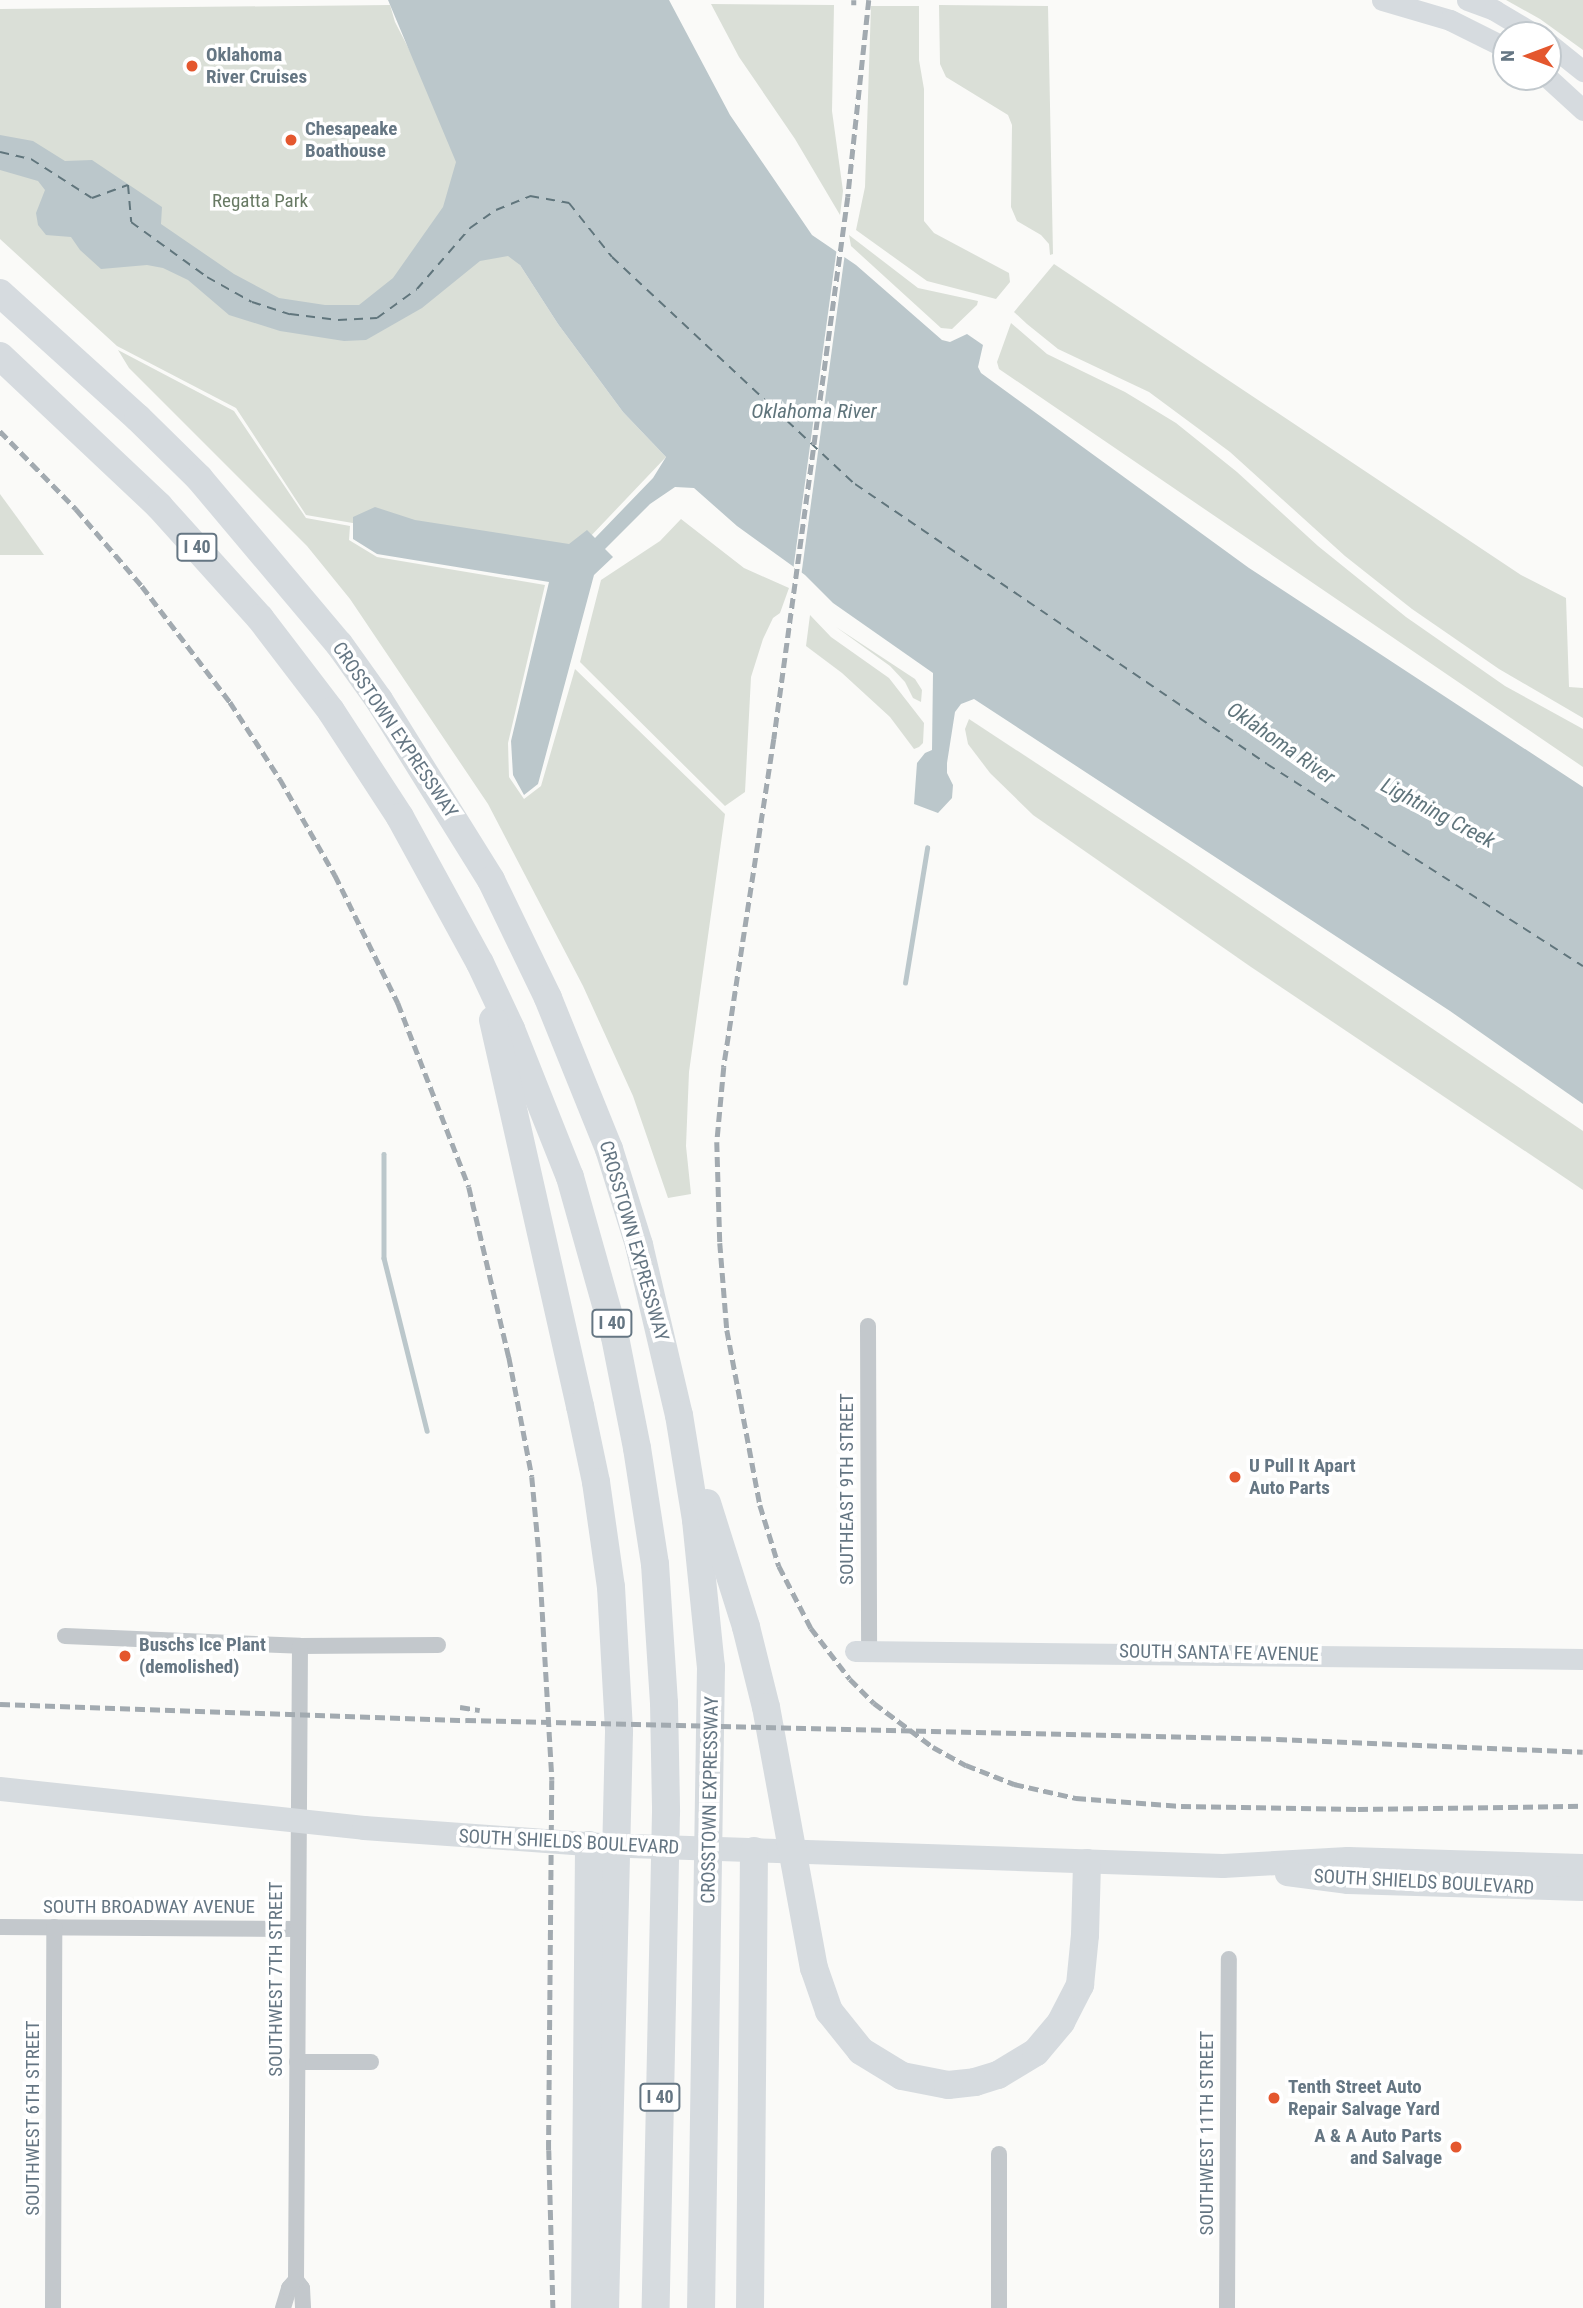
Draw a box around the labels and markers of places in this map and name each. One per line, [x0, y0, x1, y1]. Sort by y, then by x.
place label: Oklahoma River Cruises [206, 44, 307, 88]
marker: Oklahoma River Cruises [184, 58, 200, 74]
place label: Chesapeake Boathouse [305, 118, 397, 162]
marker: Chesapeake Boathouse [283, 132, 299, 148]
place label: U Pull It Apart Auto Parts [1249, 1455, 1356, 1499]
marker: U Pull It Apart Auto Parts [1227, 1469, 1243, 1485]
place label: Buschs Ice Plant (demolished) [139, 1634, 266, 1678]
marker: Buschs Ice Plant (demolished) [117, 1648, 133, 1664]
place label: Tenth Street Auto Repair Salvage Yard [1288, 2076, 1440, 2120]
marker: Tenth Street Auto Repair Salvage Yard [1266, 2090, 1282, 2106]
place label: A & A Auto Parts and Salvage [1314, 2125, 1442, 2169]
marker: A & A Auto Parts and Salvage [1448, 2139, 1464, 2155]

